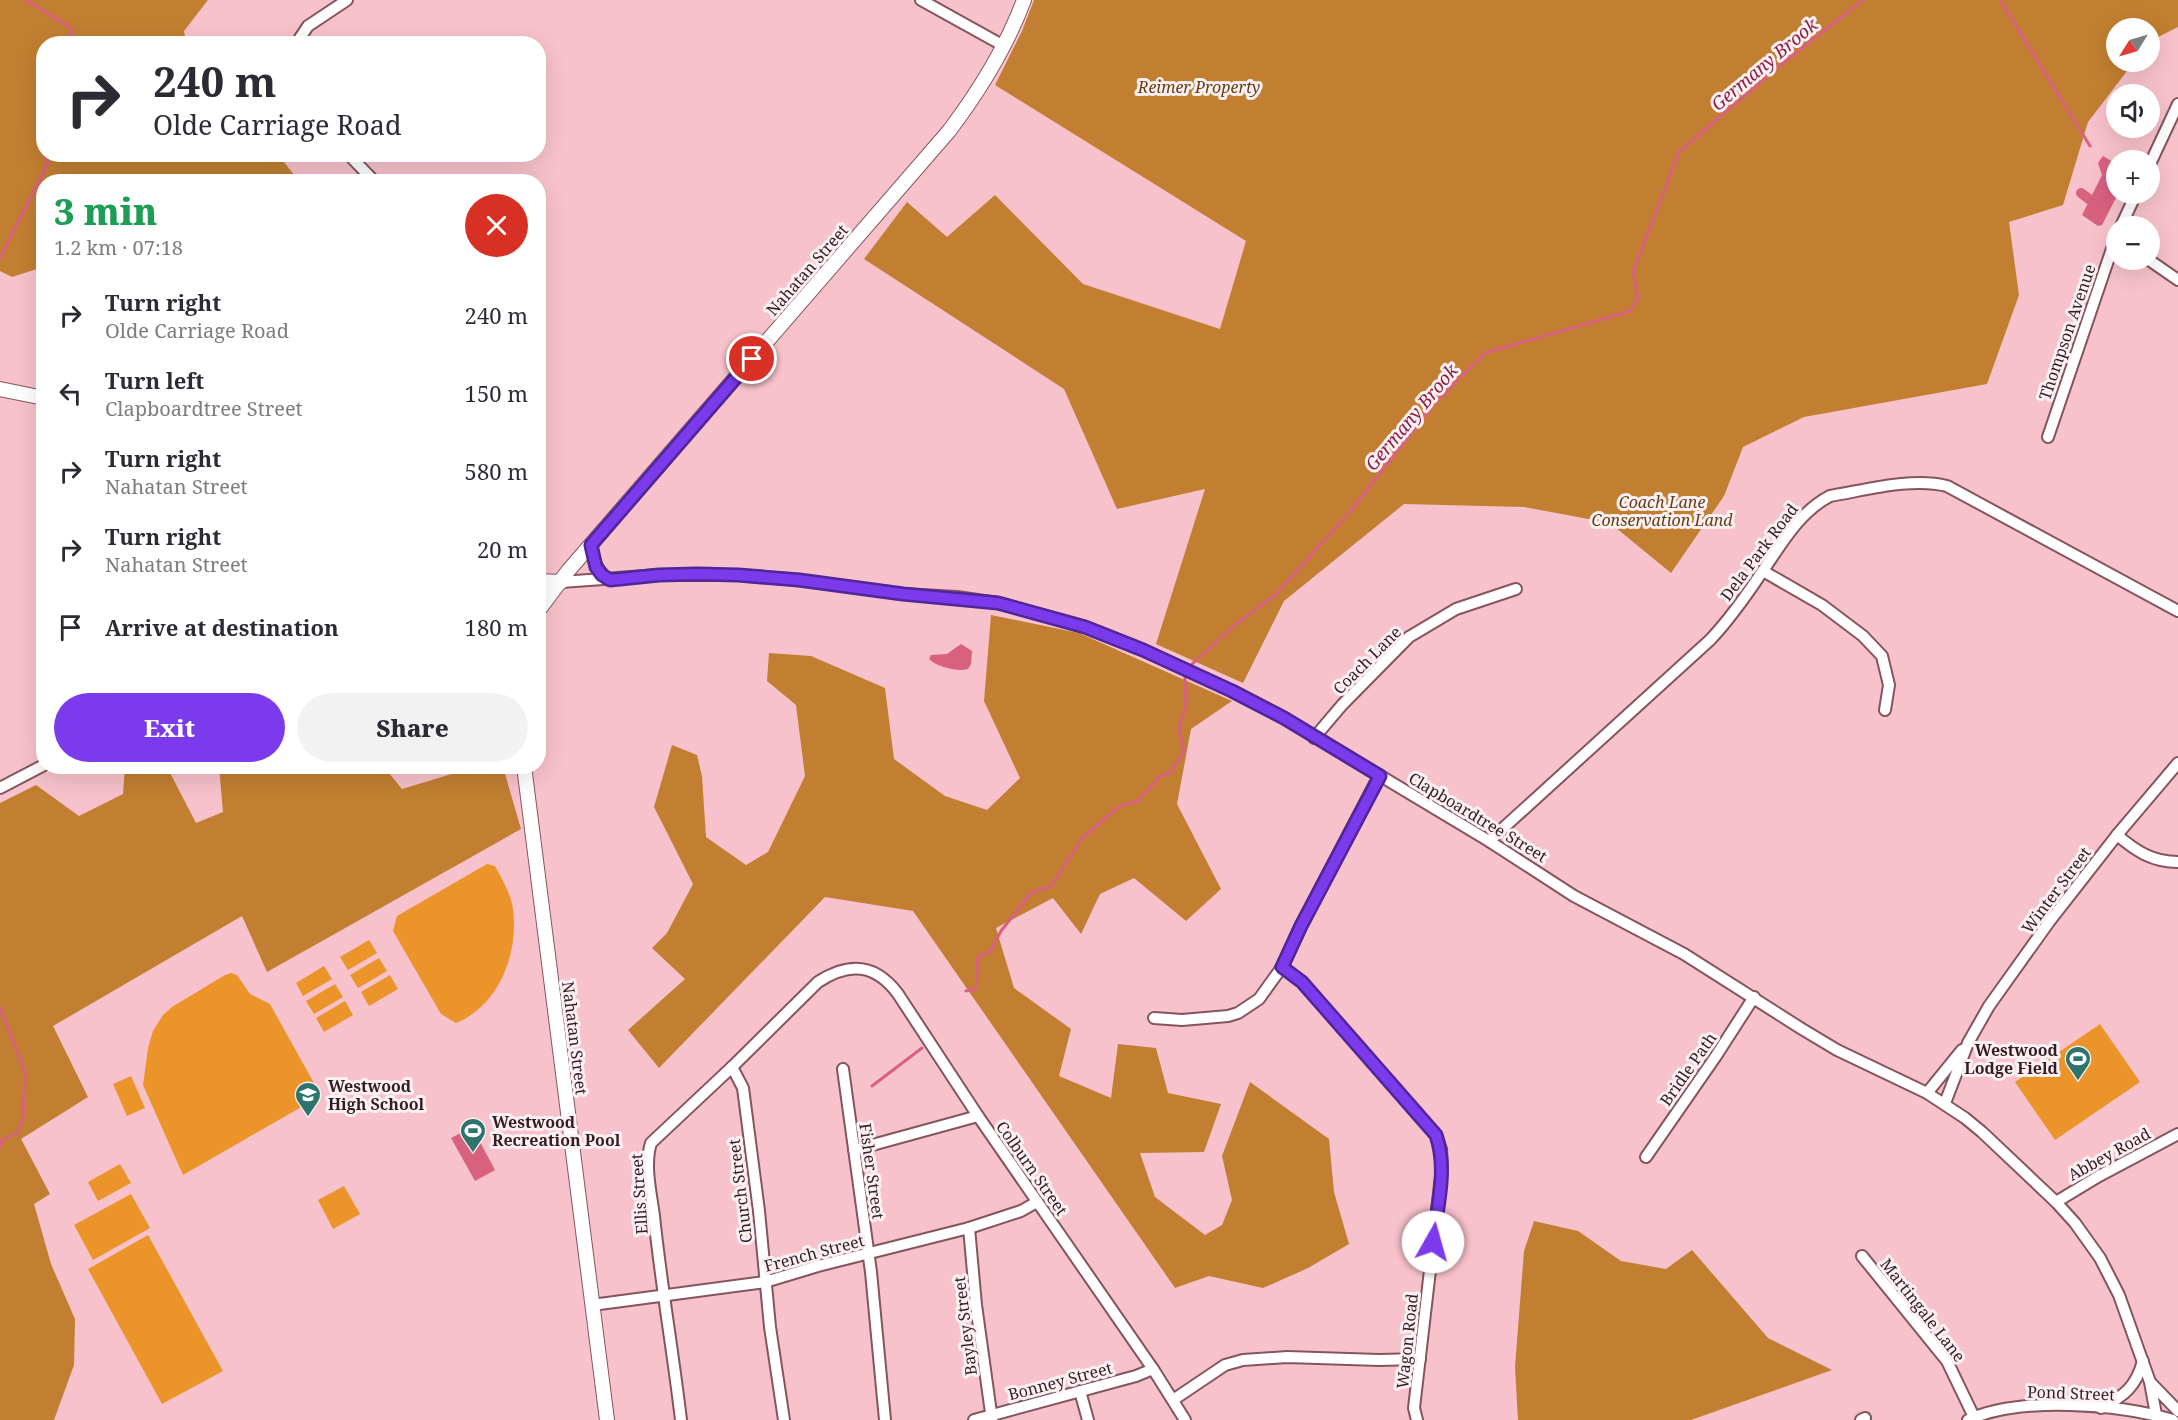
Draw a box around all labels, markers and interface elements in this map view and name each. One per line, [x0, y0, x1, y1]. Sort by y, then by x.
water label: Germany Brook [1706, 12, 1823, 116]
north arrow [2106, 18, 2160, 72]
map controls [2106, 18, 2160, 270]
text: 240 m [153, 52, 277, 109]
icon: right [54, 60, 132, 138]
park label: Reimer Property [1137, 76, 1260, 98]
button: sound [2106, 84, 2160, 138]
text: Olde Carriage Road [153, 106, 402, 143]
button: + [2106, 150, 2160, 204]
text: 3 min [54, 187, 157, 236]
button: close [465, 194, 528, 257]
button: − [2106, 216, 2160, 270]
street label: Nahatan Street [761, 219, 853, 320]
text: 1.2 km · 07:18 [54, 234, 183, 261]
street label: Thompson Avenue [2033, 261, 2101, 403]
text: Turn right [105, 287, 221, 317]
icon: right [54, 299, 87, 332]
text: 240 m [465, 300, 528, 330]
text: Olde Carriage Road [105, 317, 289, 344]
pin [726, 333, 777, 384]
icon: arrive [735, 342, 768, 375]
water label: Germany Brook [1359, 358, 1463, 475]
text: Turn left [105, 365, 204, 395]
icon: left [54, 377, 87, 410]
text: 150 m [465, 378, 528, 408]
text: Clapboardtree Street [105, 395, 303, 422]
text: Turn right [105, 443, 221, 473]
icon: right [54, 455, 87, 488]
text: 580 m [465, 456, 528, 486]
text: Nahatan Street [105, 473, 248, 500]
park label: Coach Lane Conservation Land [1591, 491, 1733, 531]
street label: Dela Park Road [1715, 499, 1803, 605]
text: Turn right [105, 521, 221, 551]
icon: right [54, 533, 87, 566]
text: 20 m [477, 534, 528, 564]
text: Nahatan Street [105, 551, 248, 578]
icon: arrive [54, 611, 87, 644]
text: Arrive at destination [105, 612, 339, 642]
text: 180 m [465, 612, 528, 642]
street label: Coach Lane [1328, 621, 1406, 699]
button: Exit [54, 693, 285, 762]
button: Share [297, 693, 528, 762]
street label: Clapboardtree Street [1405, 767, 1552, 867]
street label: Winter Street [2016, 842, 2096, 938]
street label: Nahatan Street [557, 980, 593, 1096]
street label: Bridle Path [1655, 1028, 1721, 1110]
place label: Westwood Lodge Field [1964, 1039, 2059, 1079]
sports icon: Westwood Lodge Field [2063, 1044, 2093, 1082]
place label: Westwood High School [328, 1075, 425, 1115]
school or university icon: Westwood High School [293, 1080, 323, 1118]
place label: Westwood Recreation Pool [492, 1111, 621, 1151]
sports icon: Westwood Recreation Pool [458, 1116, 488, 1154]
street label: Colburn Street [991, 1116, 1073, 1220]
street label: Fisher Street [854, 1122, 890, 1221]
street label: Abbey Road [2064, 1122, 2154, 1186]
street label: Church Street [723, 1137, 757, 1244]
street label: Ellis Street [625, 1152, 653, 1235]
position arrow [1401, 1210, 1465, 1274]
street label: French Street [762, 1229, 867, 1277]
street label: Martingale Lane [1876, 1254, 1970, 1366]
street label: Bayley Street [948, 1275, 982, 1377]
street label: Wagon Road [1391, 1292, 1423, 1390]
street label: Bonney Street [1006, 1356, 1115, 1405]
street label: Pond Street [2027, 1380, 2116, 1406]

